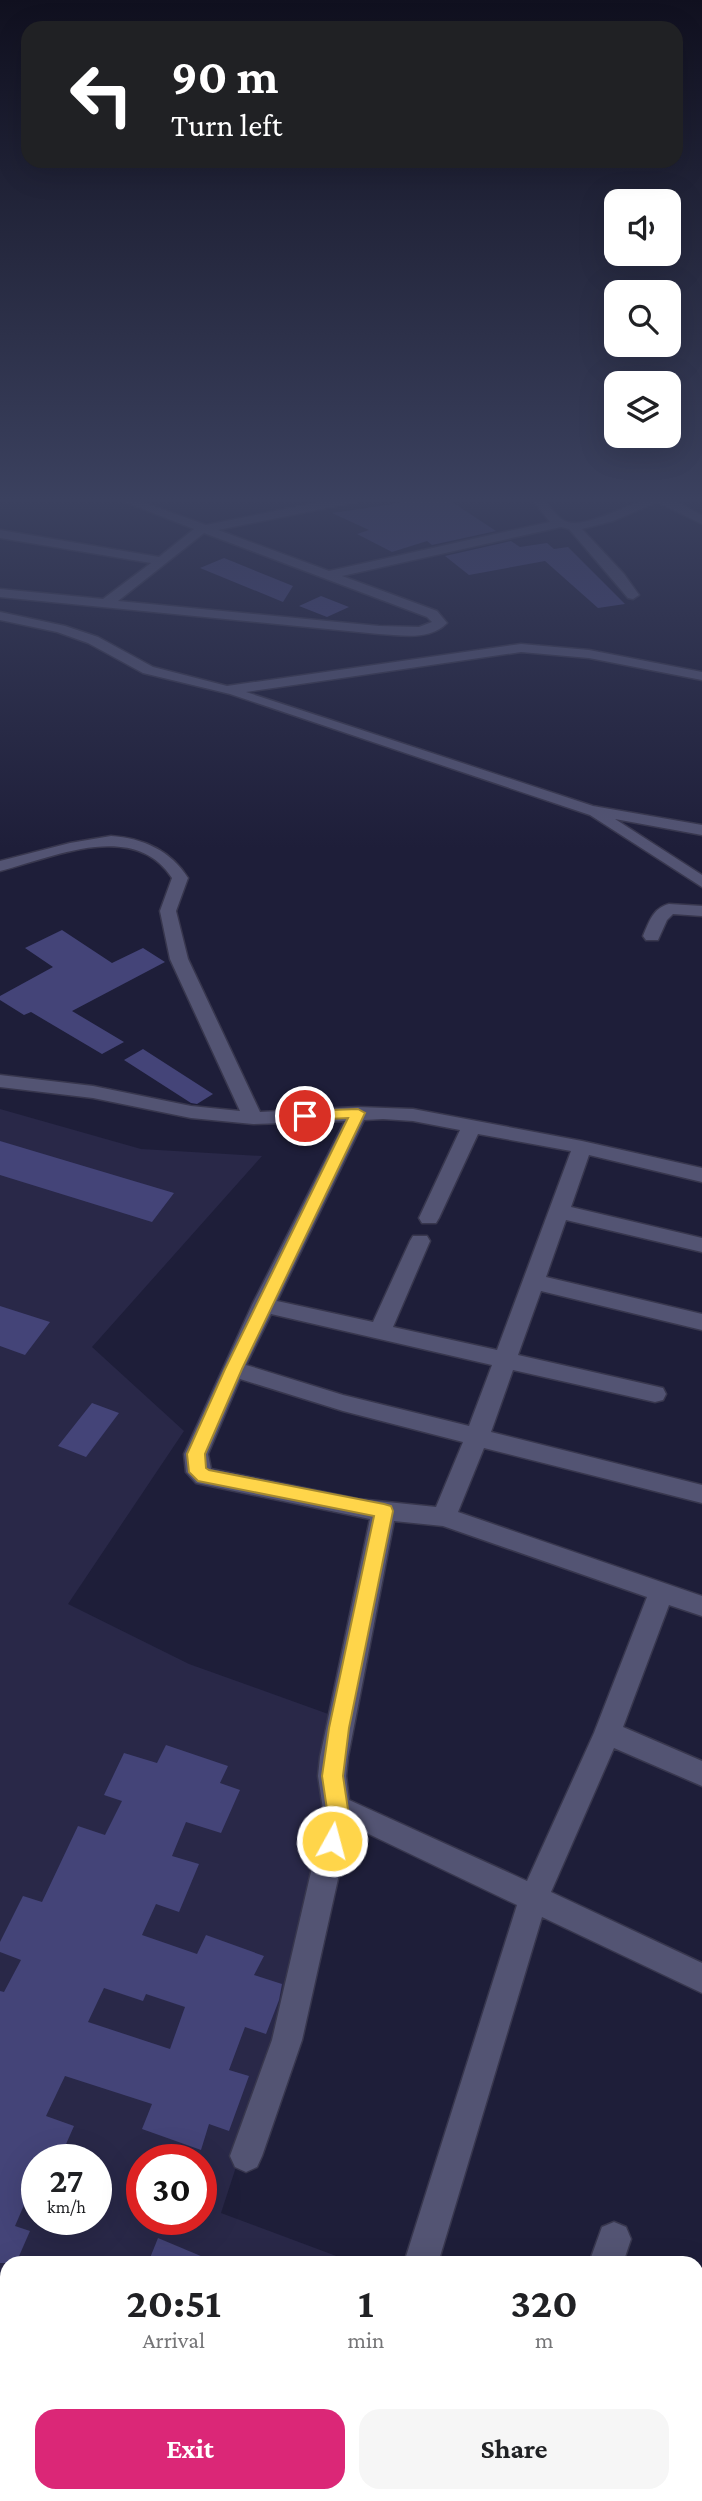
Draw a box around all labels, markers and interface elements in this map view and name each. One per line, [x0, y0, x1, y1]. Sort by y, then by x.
icon: left [56, 49, 147, 140]
text: 90 m [171, 49, 278, 104]
text: Turn left [171, 107, 282, 143]
map controls [604, 189, 681, 448]
button: sound [604, 189, 681, 266]
button: search [604, 280, 681, 357]
button: layers [604, 371, 681, 448]
pin [275, 1086, 335, 1146]
icon: arrive [286, 1097, 324, 1135]
position arrow [295, 1804, 369, 1878]
speed limit sign: 30 [126, 2144, 217, 2235]
text: 27 [50, 2161, 83, 2200]
text: km/h [47, 2197, 86, 2217]
text: 20:51 [126, 2279, 221, 2326]
text: 1 [358, 2279, 374, 2326]
text: 320 [511, 2279, 578, 2326]
text: Arrival [142, 2327, 205, 2353]
text: min [347, 2327, 384, 2353]
text: m [535, 2327, 553, 2353]
button: Exit [35, 2409, 345, 2489]
button: Share [359, 2409, 669, 2489]

